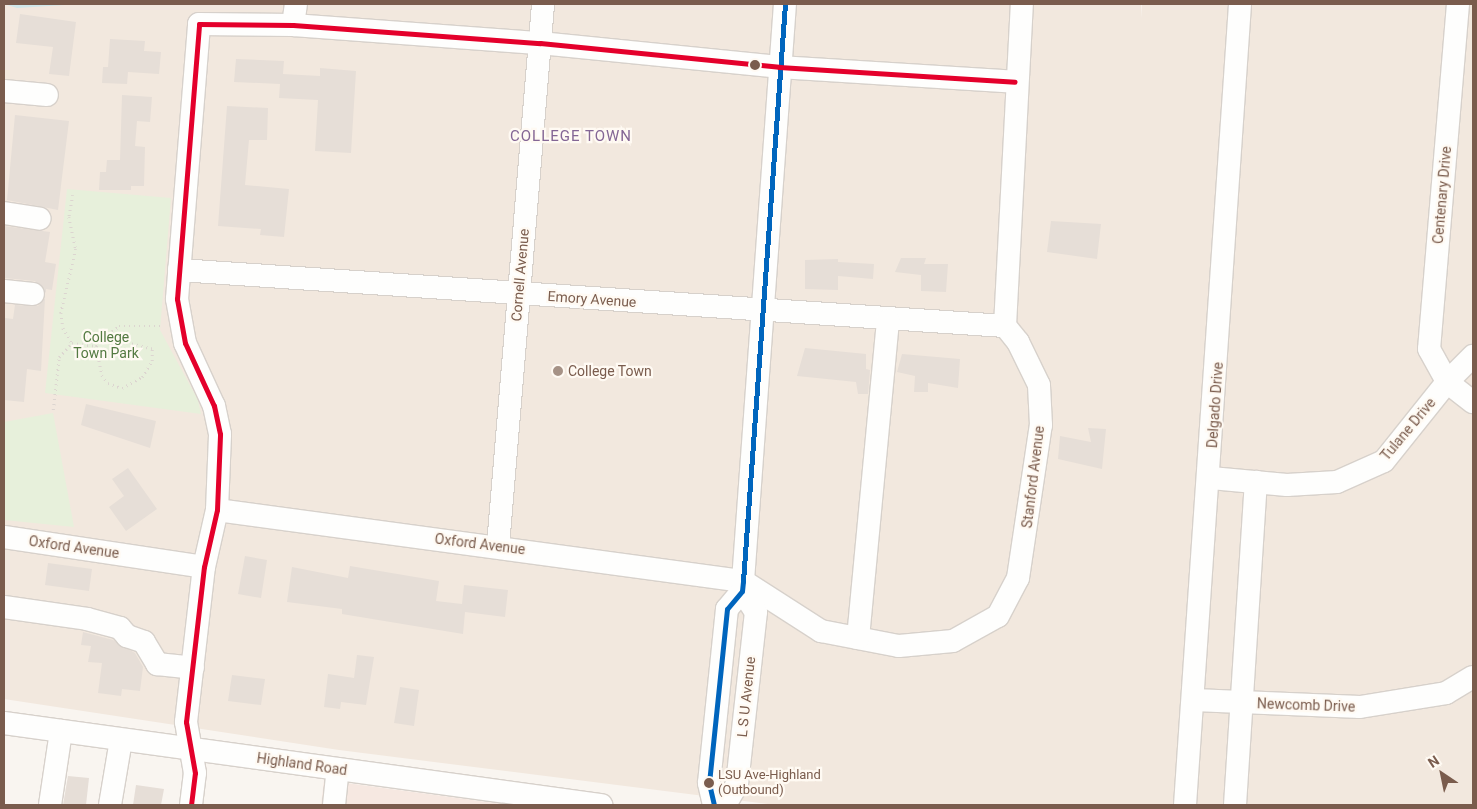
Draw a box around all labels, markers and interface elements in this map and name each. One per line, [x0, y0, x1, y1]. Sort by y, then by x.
unlabelled marker [750, 60, 760, 70]
district label: COLLEGE TOWN [508, 128, 634, 146]
street label: Centenary Drive [1429, 145, 1455, 245]
street label: Cornell Avenue [508, 228, 532, 322]
street label: Emory Avenue [547, 288, 637, 310]
park label: College Town Park [73, 329, 139, 362]
street label: Delgado Drive [1204, 361, 1226, 449]
place label: College Town [568, 363, 652, 379]
marker: College Town [552, 365, 564, 377]
street label: Tulane Drive [1377, 394, 1439, 464]
street label: Stanford Avenue [1018, 425, 1048, 529]
street label: Oxford Avenue [434, 530, 526, 558]
street label: Oxford Avenue [28, 532, 120, 562]
street label: L S U Avenue [733, 656, 759, 738]
street label: Newcomb Drive [1257, 695, 1355, 715]
street label: Highland Road [256, 749, 348, 779]
north arrow [1417, 749, 1467, 799]
text: N [1425, 752, 1442, 771]
place label: LSU Ave-Highland (Outbound) [718, 768, 821, 799]
marker: LSU Ave-Highland (Outbound) [704, 778, 714, 788]

